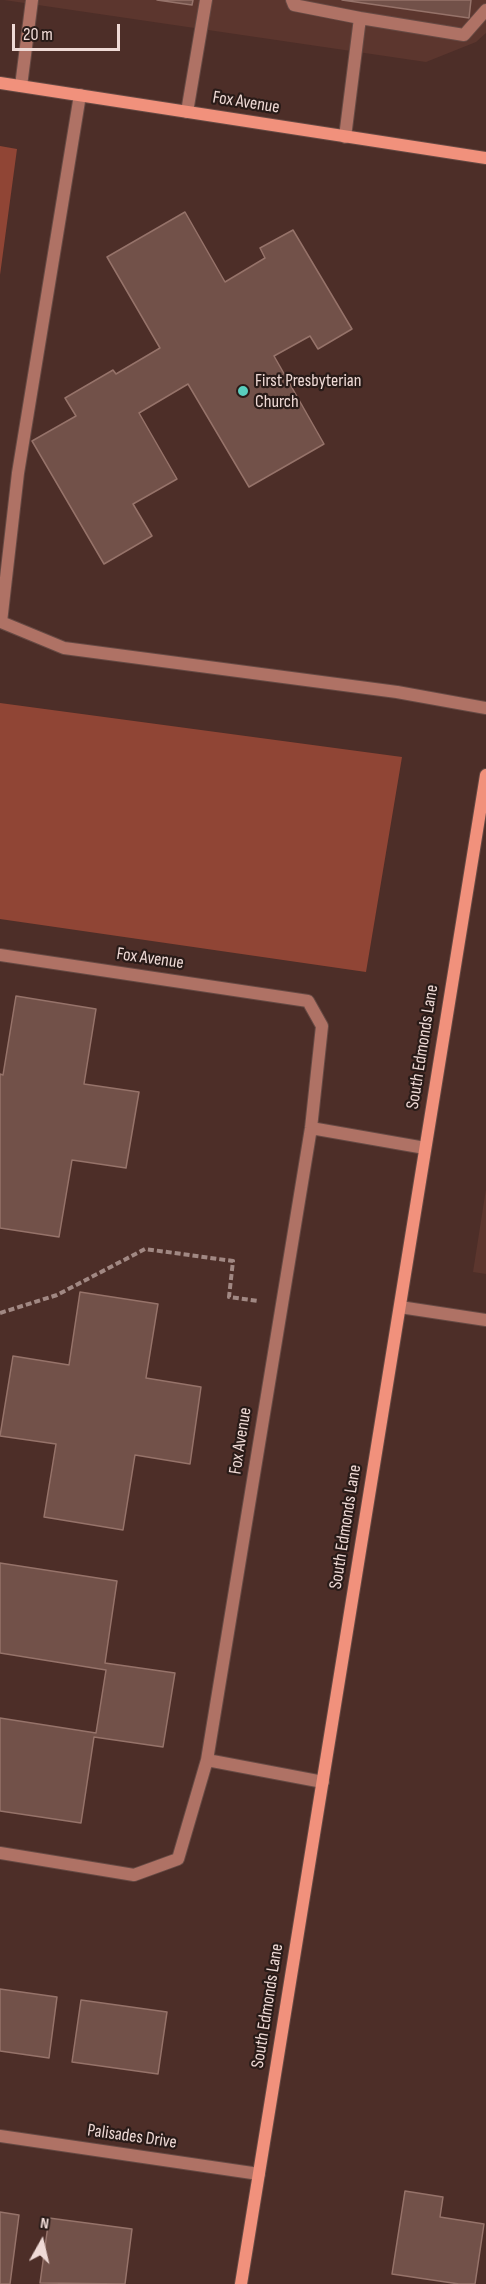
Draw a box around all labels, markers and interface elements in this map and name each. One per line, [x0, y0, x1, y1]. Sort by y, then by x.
scale bar [15, 12, 123, 50]
text: 20 m [23, 24, 53, 45]
street label: Fox Avenue [211, 87, 281, 119]
place label: First Presbyterian Church [255, 370, 361, 412]
marker: First Presbyterian Church [236, 384, 250, 398]
street label: Fox Avenue [115, 944, 185, 974]
street label: South Edmonds Lane [403, 983, 443, 1111]
street label: Fox Avenue [225, 1406, 257, 1476]
street label: South Edmonds Lane [326, 1463, 366, 1591]
street label: South Edmonds Lane [248, 1942, 288, 2070]
street label: Palisades Drive [86, 2120, 178, 2154]
north arrow [12, 2212, 72, 2272]
text: N [39, 2214, 50, 2234]

